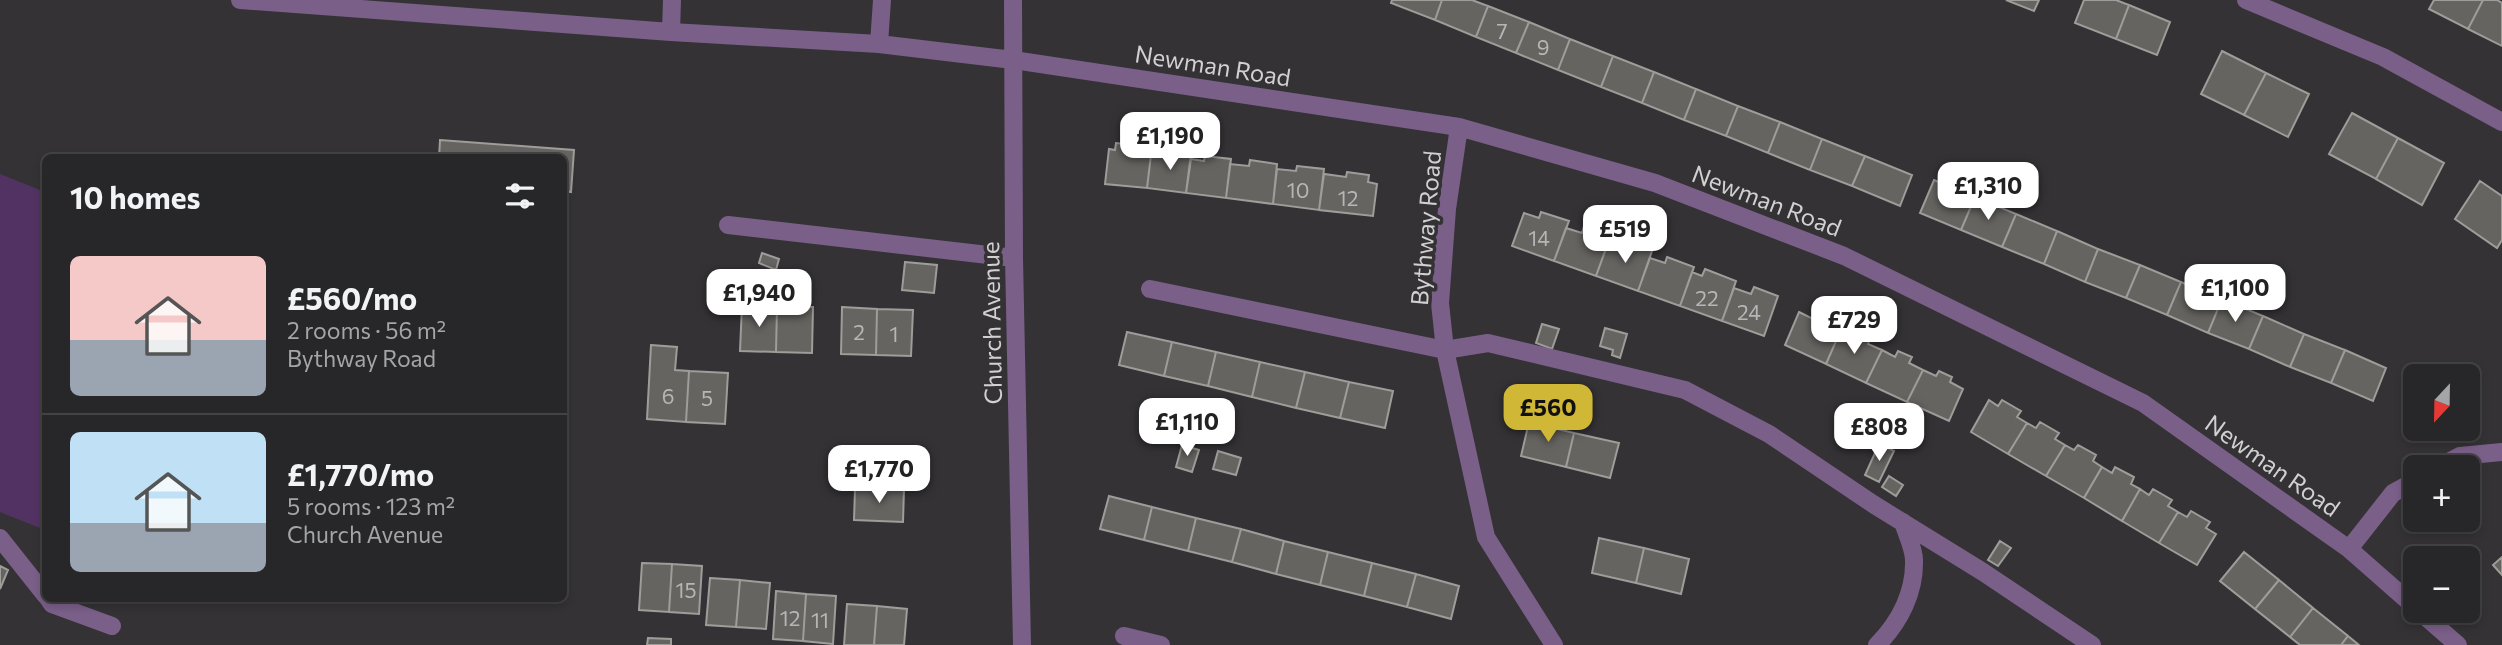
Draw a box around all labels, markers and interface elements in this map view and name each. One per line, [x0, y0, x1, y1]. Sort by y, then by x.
house number: 7 [1496, 18, 1508, 43]
house number: 9 [1537, 34, 1549, 59]
street label: Newman Road [1133, 38, 1293, 92]
pin: £1,190 [1113, 113, 1227, 172]
text: £1,190 [1136, 121, 1204, 149]
street label: Bythway Road [1404, 149, 1446, 307]
street label: Newman Road [1688, 158, 1846, 242]
pin: £1,310 [1931, 162, 2045, 222]
text: £1,310 [1954, 171, 2022, 199]
icon: filters [501, 177, 539, 215]
house number: 10 [1287, 177, 1309, 202]
text: 10 homes [70, 178, 200, 215]
house number: 12 [1338, 185, 1358, 210]
pin: £519 [1584, 205, 1666, 265]
text: £519 [1599, 214, 1651, 242]
house number: 14 [1528, 225, 1550, 250]
street label: Church Avenue [975, 241, 1007, 405]
pin: £1,100 [2178, 264, 2292, 324]
pin: £1,940 [702, 270, 816, 329]
text: £1,100 [2201, 273, 2269, 301]
text: £1,940 [723, 278, 795, 306]
text: £560/mo [287, 279, 417, 316]
icon: home [126, 284, 210, 368]
house number: 22 [1695, 285, 1719, 310]
pin: £729 [1813, 296, 1895, 356]
house number: 24 [1737, 299, 1761, 324]
text: £729 [1827, 305, 1881, 333]
text: 2 rooms · 56 m² [287, 316, 446, 344]
house number: 2 [853, 319, 865, 344]
house number: 1 [890, 321, 898, 346]
text: Bythway Road [287, 344, 436, 372]
north arrow [2403, 364, 2480, 441]
map controls [2403, 364, 2480, 623]
house number: 6 [662, 383, 674, 408]
pin: £560 [1507, 384, 1589, 444]
house number: 5 [701, 385, 713, 410]
text: £560 [1520, 393, 1576, 421]
pin: £1,110 [1130, 398, 1244, 458]
pin: £808 [1838, 404, 1920, 463]
text: £1,110 [1155, 407, 1219, 435]
street label: Newman Road [2200, 408, 2346, 522]
text: £808 [1850, 412, 1908, 440]
pin: £1,770 [822, 446, 936, 505]
text: £1,770 [844, 454, 914, 482]
text: £1,770/mo [287, 455, 434, 492]
button: + [2403, 455, 2480, 532]
icon: home [126, 460, 210, 544]
text: 5 rooms · 123 m² [287, 492, 455, 520]
text: Church Avenue [287, 520, 443, 548]
button: − [2403, 546, 2480, 623]
house number: 15 [675, 577, 697, 602]
house number: 12 [780, 605, 800, 630]
house number: 11 [811, 607, 829, 632]

